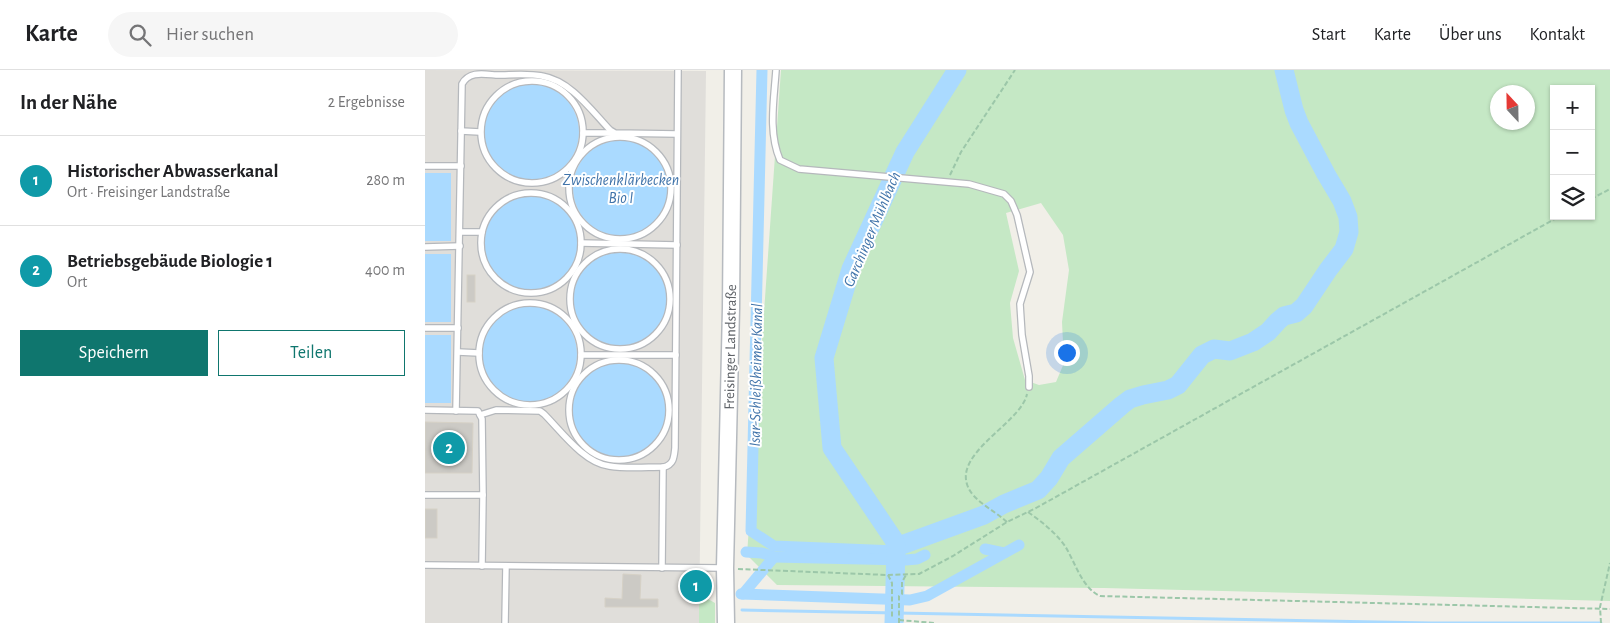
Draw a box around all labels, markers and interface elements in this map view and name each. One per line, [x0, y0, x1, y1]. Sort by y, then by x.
search box [108, 12, 458, 57]
icon: search [126, 21, 154, 49]
text: Karte [25, 22, 78, 46]
text: Hier suchen [166, 25, 254, 44]
text: Start [1312, 26, 1346, 44]
text: Karte [1374, 26, 1411, 44]
text: Über uns [1439, 26, 1502, 44]
text: Kontakt [1530, 26, 1585, 44]
north arrow [1490, 85, 1535, 130]
map controls [1550, 85, 1595, 220]
button: + [1550, 85, 1595, 130]
text: In der Nähe [20, 92, 117, 113]
text: 2 Ergebnisse [328, 94, 405, 110]
button: − [1550, 130, 1595, 175]
text: Historischer Abwasserkanal [67, 162, 278, 181]
water label: Garchinger Mühlbach [840, 170, 903, 289]
text: 1 [33, 172, 39, 188]
text: 280 m [366, 172, 405, 188]
water label: Zwischenklärbecken Bio I [563, 172, 679, 206]
button: layers [1550, 175, 1595, 220]
text: Ort · Freisinger Landstraße [67, 184, 230, 200]
text: Betriebsgebäude Biologie 1 [67, 252, 273, 271]
text: 2 [32, 262, 40, 278]
text: 400 m [365, 262, 405, 278]
text: Ort [67, 274, 87, 290]
street label: Freisinger Landstraße [722, 284, 739, 410]
water label: Isar-Schleißheimer Kanal [747, 303, 765, 447]
button: Speichern [20, 330, 208, 376]
button: Teilen [218, 330, 405, 376]
your location [1054, 340, 1080, 366]
pin: 2 [433, 429, 465, 467]
pin: 1 [680, 567, 712, 605]

